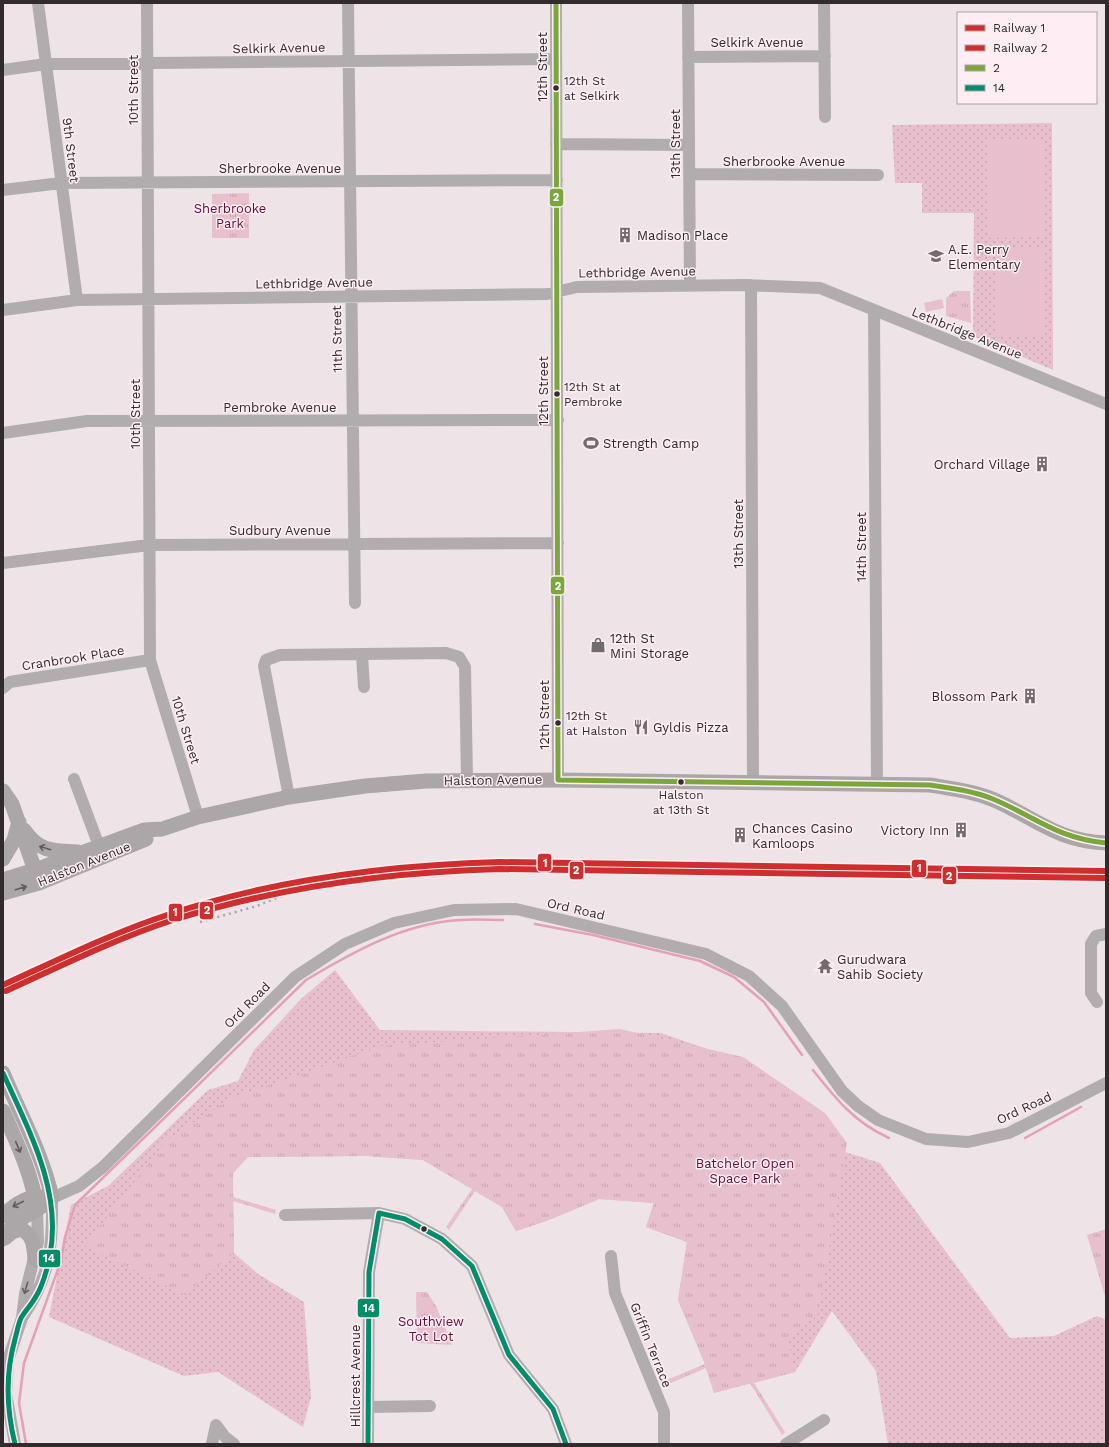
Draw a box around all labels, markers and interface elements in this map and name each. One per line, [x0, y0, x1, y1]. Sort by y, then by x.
legend [957, 12, 1097, 104]
text: Railway 1 [993, 21, 1045, 35]
street label: 12th Street [535, 32, 550, 102]
street label: Selkirk Avenue [711, 35, 803, 50]
street label: Selkirk Avenue [232, 40, 326, 56]
text: Railway 2 [993, 41, 1048, 55]
street label: 10th Street [126, 54, 141, 125]
text: 2 [993, 61, 1000, 75]
place label: 12th St at Selkirk [564, 74, 620, 103]
text: 14 [993, 81, 1005, 95]
marker: 12th St at Selkirk [551, 83, 561, 93]
street label: 13th Street [668, 109, 683, 179]
street label: 9th Street [60, 117, 82, 184]
street label: Sherbrooke Avenue [723, 154, 845, 169]
street label: Sherbrooke Avenue [219, 161, 341, 176]
line badge: 2 [549, 188, 564, 207]
text: 2 [553, 191, 560, 204]
park label: Sherbrooke Park [194, 201, 266, 231]
building icon: Madison Place [616, 226, 634, 244]
place label: Madison Place [637, 228, 728, 243]
place label: A.E. Perry Elementary [948, 242, 1021, 272]
school or university icon: A.E. Perry Elementary [927, 247, 945, 265]
street label: Lethbridge Avenue [578, 263, 696, 281]
street label: Lethbridge Avenue [255, 274, 373, 292]
street label: Lethbridge Avenue [910, 304, 1024, 362]
street label: 11th Street [329, 305, 345, 373]
street label: 12th Street [536, 356, 551, 426]
street label: 10th Street [128, 378, 143, 449]
place label: 12th St at Pembroke [564, 380, 623, 409]
marker: 12th St at Pembroke [552, 389, 562, 399]
street label: Pembroke Avenue [223, 400, 337, 415]
sports icon: Strength Camp [582, 434, 600, 452]
place label: Strength Camp [603, 436, 699, 451]
building icon: Orchard Village [1033, 455, 1051, 473]
place label: Orchard Village [934, 457, 1030, 472]
street label: 13th Street [731, 499, 746, 569]
street label: 14th Street [854, 511, 869, 582]
street label: Sudbury Avenue [229, 523, 331, 538]
line badge: 2 [550, 576, 565, 595]
text: 2 [555, 580, 562, 593]
place label: 12th St Mini Storage [610, 631, 689, 661]
shop icon: 12th St Mini Storage [589, 636, 607, 654]
street label: Cranbrook Place [21, 642, 125, 674]
street label: 12th Street [537, 680, 552, 750]
building icon: Blossom Park [1021, 687, 1039, 705]
place label: Blossom Park [931, 689, 1019, 704]
street label: 10th Street [169, 694, 204, 766]
place label: 12th St at Halston [566, 709, 627, 738]
marker: 12th St at Halston [553, 718, 563, 728]
restaurant icon: Gyldis Pizza [632, 718, 650, 736]
place label: Gyldis Pizza [653, 720, 729, 735]
street label: Halston Avenue [443, 772, 543, 788]
marker: Halston at 13th St [676, 777, 686, 787]
place label: Halston at 13th St [653, 788, 709, 817]
place label: Chances Casino Kamloops [752, 821, 853, 851]
building icon: Victory Inn [952, 821, 970, 839]
place label: Victory Inn [881, 823, 949, 838]
building icon: Chances Casino Kamloops [731, 826, 749, 844]
street label: Halston Avenue [35, 839, 133, 889]
one-way arrow [39, 844, 52, 851]
line badge: 1 [537, 853, 552, 872]
text: 1 [543, 857, 547, 870]
line badge: 1 [911, 859, 927, 878]
line badge: 2 [569, 861, 584, 880]
text: 1 [917, 862, 921, 875]
text: 2 [573, 864, 580, 877]
line badge: 2 [942, 866, 957, 885]
text: 2 [946, 870, 953, 883]
one-way arrow [14, 884, 27, 891]
street label: Ord Road [546, 895, 606, 923]
line badge: 2 [199, 901, 214, 920]
line badge: 1 [168, 903, 183, 922]
text: 2 [204, 904, 211, 917]
text: 1 [173, 906, 177, 919]
place label: Gurudwara Sahib Society [837, 952, 923, 982]
temple icon: Gurudwara Sahib Society [816, 957, 834, 975]
street label: Ord Road [221, 979, 273, 1031]
street label: Ord Road [994, 1089, 1054, 1127]
one-way arrow [15, 1140, 22, 1152]
park label: Batchelor Open Space Park [696, 1156, 794, 1186]
one-way arrow [12, 1201, 24, 1209]
unlabelled marker [419, 1224, 429, 1234]
line badge: 14 [38, 1249, 61, 1268]
text: 14 [43, 1252, 55, 1265]
one-way arrow [22, 1282, 30, 1295]
line badge: 14 [357, 1298, 380, 1318]
street label: Griffin Terrace [627, 1300, 675, 1390]
text: 14 [363, 1302, 375, 1315]
park label: Southview Tot Lot [398, 1314, 464, 1344]
street label: Hillcrest Avenue [348, 1324, 363, 1428]

